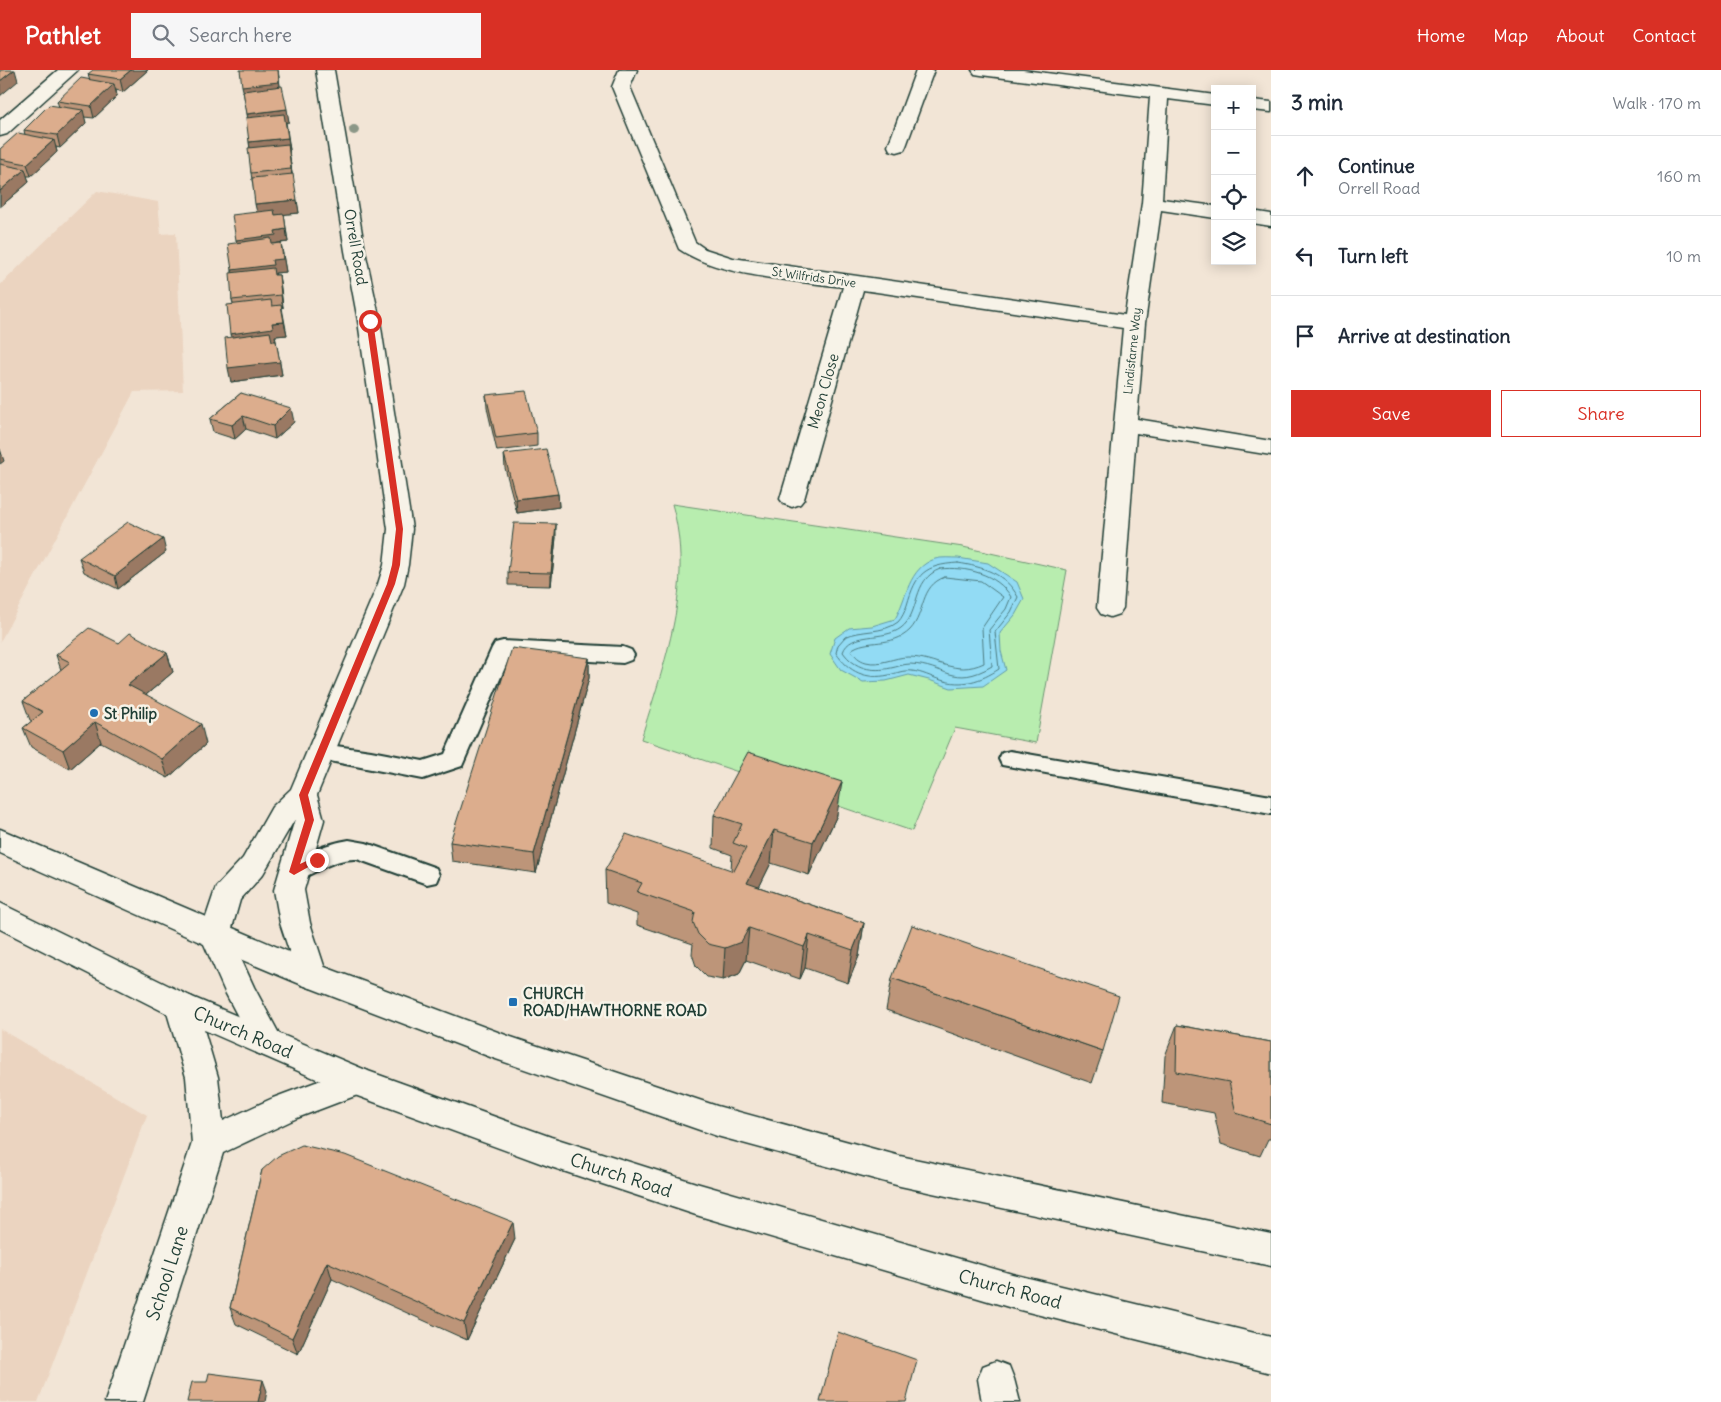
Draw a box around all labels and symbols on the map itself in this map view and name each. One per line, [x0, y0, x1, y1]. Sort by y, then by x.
street label: Orrell Road [340, 207, 372, 287]
street label: St Wilfrids Drive [771, 264, 857, 290]
street label: Lindisfarne Way [1120, 307, 1144, 395]
route start [359, 310, 382, 333]
street label: Meon Close [803, 351, 843, 431]
place label: St Philip [104, 704, 157, 724]
marker: St Philip [88, 707, 100, 719]
route end [306, 849, 329, 872]
place label: CHURCH ROAD/HAWTHORNE ROAD [523, 984, 707, 1020]
marker: CHURCH ROAD/HAWTHORNE ROAD [507, 996, 519, 1008]
street label: Church Road [190, 1001, 297, 1063]
street label: Church Road [567, 1148, 675, 1202]
street label: School Lane [141, 1223, 193, 1323]
street label: Church Road [956, 1264, 1065, 1314]

